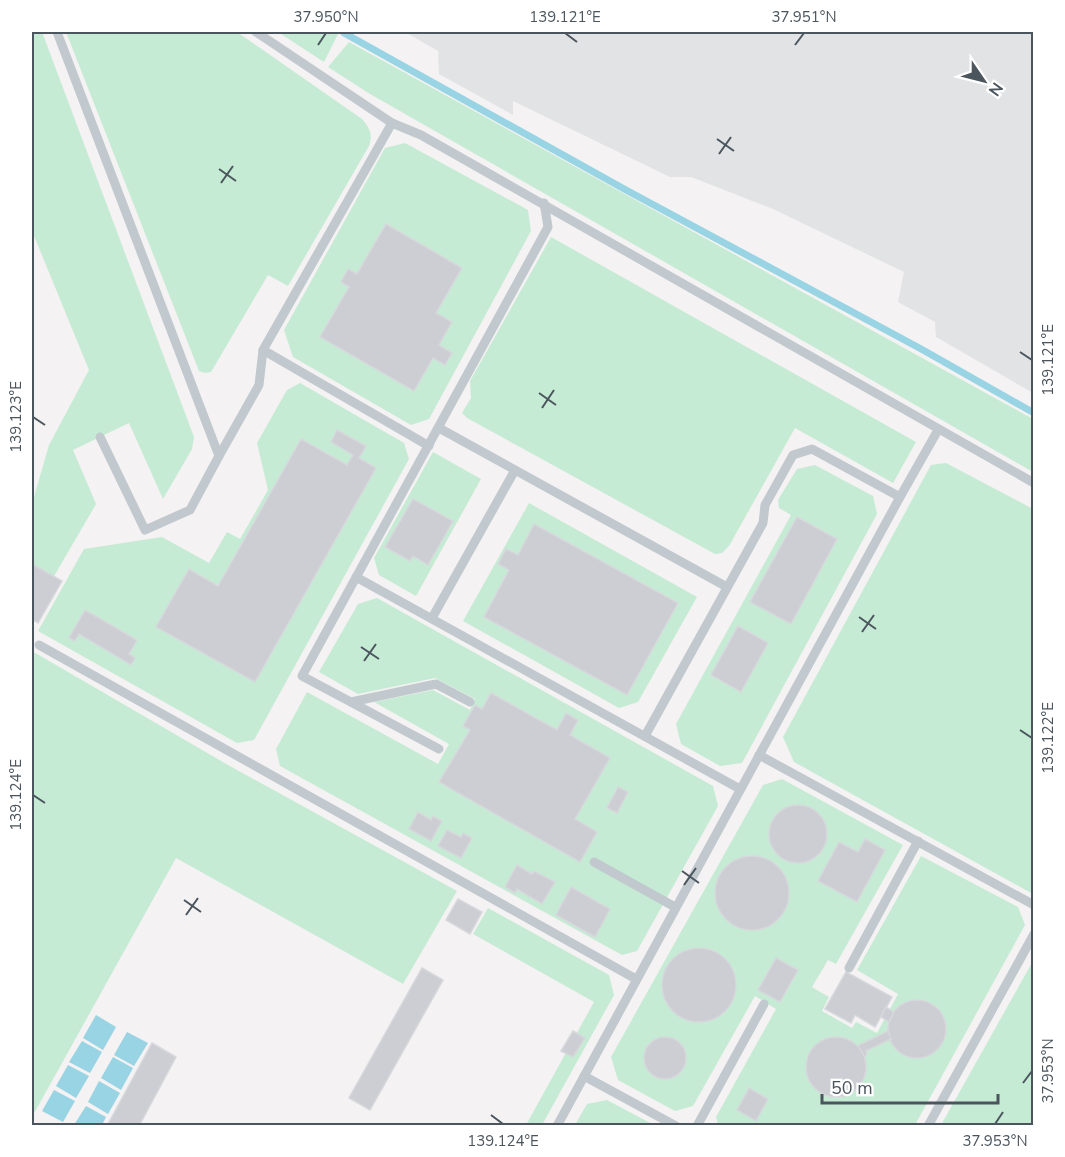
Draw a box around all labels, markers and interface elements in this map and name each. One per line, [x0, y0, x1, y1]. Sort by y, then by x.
text: 37.950°N [293, 7, 359, 27]
text: 139.121°E [529, 7, 601, 27]
text: 37.951°N [771, 7, 837, 27]
north arrow [954, 51, 1014, 111]
text: N [983, 78, 1008, 100]
text: 139.121°E [1038, 324, 1058, 396]
text: 139.123°E [6, 381, 26, 453]
text: 139.122°E [1038, 702, 1058, 774]
text: 139.124°E [6, 759, 26, 831]
text: 37.953°N [1038, 1038, 1058, 1104]
scale bar [822, 1067, 998, 1105]
text: 50 m [831, 1076, 873, 1100]
text: 139.124°E [467, 1131, 539, 1151]
text: 37.953°N [962, 1131, 1028, 1151]

